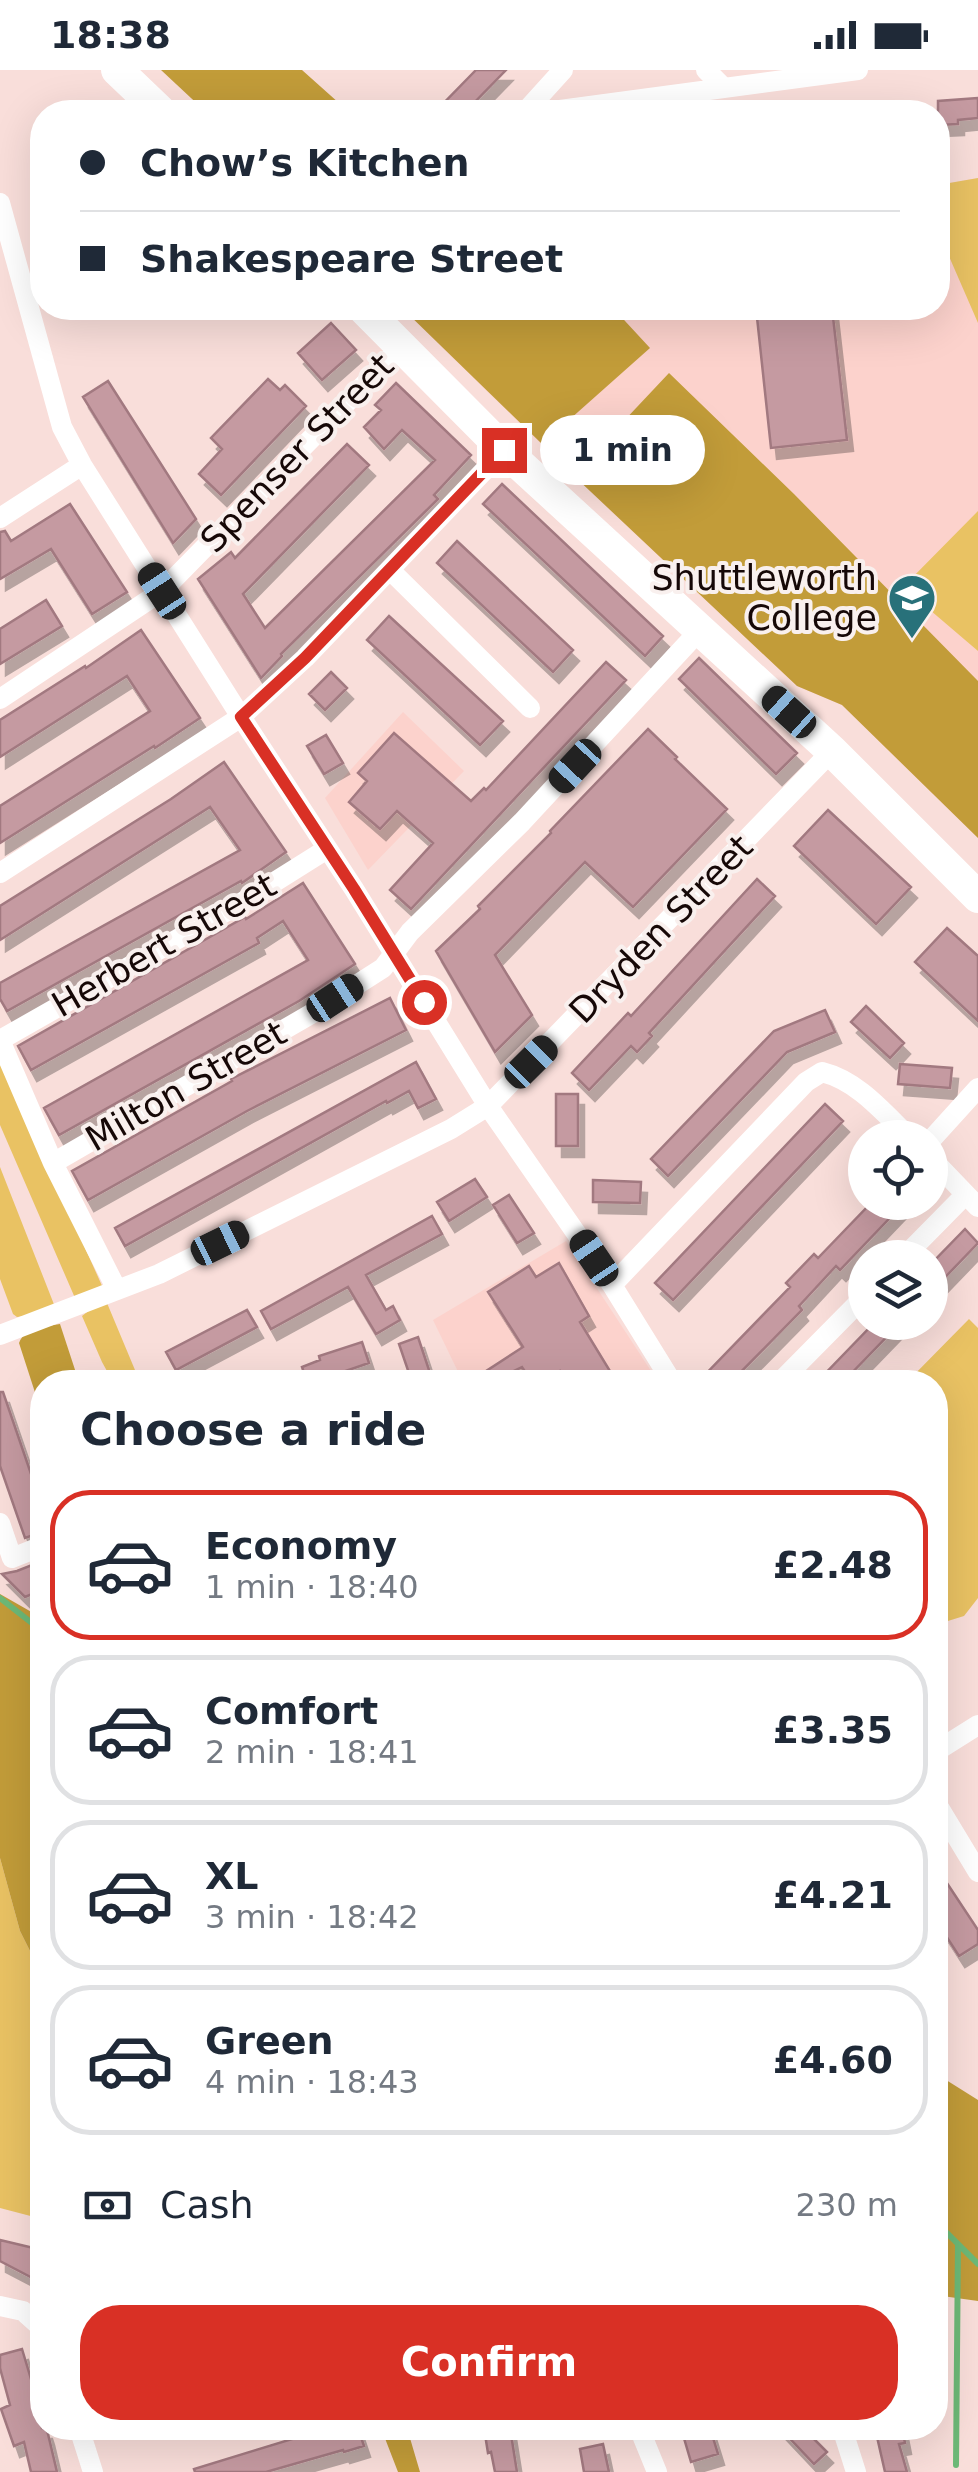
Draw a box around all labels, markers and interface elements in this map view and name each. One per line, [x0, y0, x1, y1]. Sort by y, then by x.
text: 18:38 [50, 13, 171, 57]
text: Chow’s Kitchen [140, 141, 469, 185]
text: Shakespeare Street [140, 237, 563, 281]
street label: Spenser Street [192, 346, 402, 560]
callout: 1 min [539, 415, 704, 485]
route end [482, 428, 527, 473]
text: 1 min [572, 431, 673, 469]
car [133, 558, 191, 624]
place label: Shuttleworth College [651, 558, 877, 638]
school or university icon: Shuttleworth College [886, 572, 938, 640]
car [757, 681, 821, 743]
car [544, 734, 606, 798]
street label: Dryden Street [561, 827, 761, 1031]
street label: Herbert Street [45, 865, 283, 1025]
car [302, 969, 368, 1027]
route start [402, 980, 447, 1025]
street label: Milton Street [79, 1013, 293, 1159]
car [499, 1030, 563, 1094]
map controls [848, 1120, 948, 1340]
button: locate [848, 1120, 948, 1220]
car [186, 1216, 254, 1270]
car [565, 1225, 623, 1291]
button: layers [848, 1240, 948, 1340]
text: Choose a ride [80, 1403, 426, 1456]
icon: car [85, 1520, 175, 1610]
text: Economy [205, 1524, 397, 1568]
text: £2.48 [773, 1543, 893, 1587]
text: 1 min · 18:40 [205, 1568, 419, 1606]
icon: car [85, 1685, 175, 1775]
text: Comfort [205, 1689, 378, 1733]
text: £3.35 [773, 1708, 893, 1752]
text: 2 min · 18:41 [205, 1733, 419, 1771]
icon: car [85, 1850, 175, 1940]
text: XL [205, 1854, 259, 1898]
text: £4.21 [773, 1873, 893, 1917]
text: 3 min · 18:42 [205, 1898, 419, 1936]
icon: car [85, 2015, 175, 2105]
text: Green [205, 2019, 334, 2063]
text: £4.60 [773, 2038, 893, 2082]
text: 4 min · 18:43 [205, 2063, 419, 2101]
icon: cash [80, 2178, 135, 2233]
text: Cash [160, 2183, 254, 2227]
text: 230 m [796, 2186, 898, 2224]
button: Confirm [80, 2305, 898, 2420]

